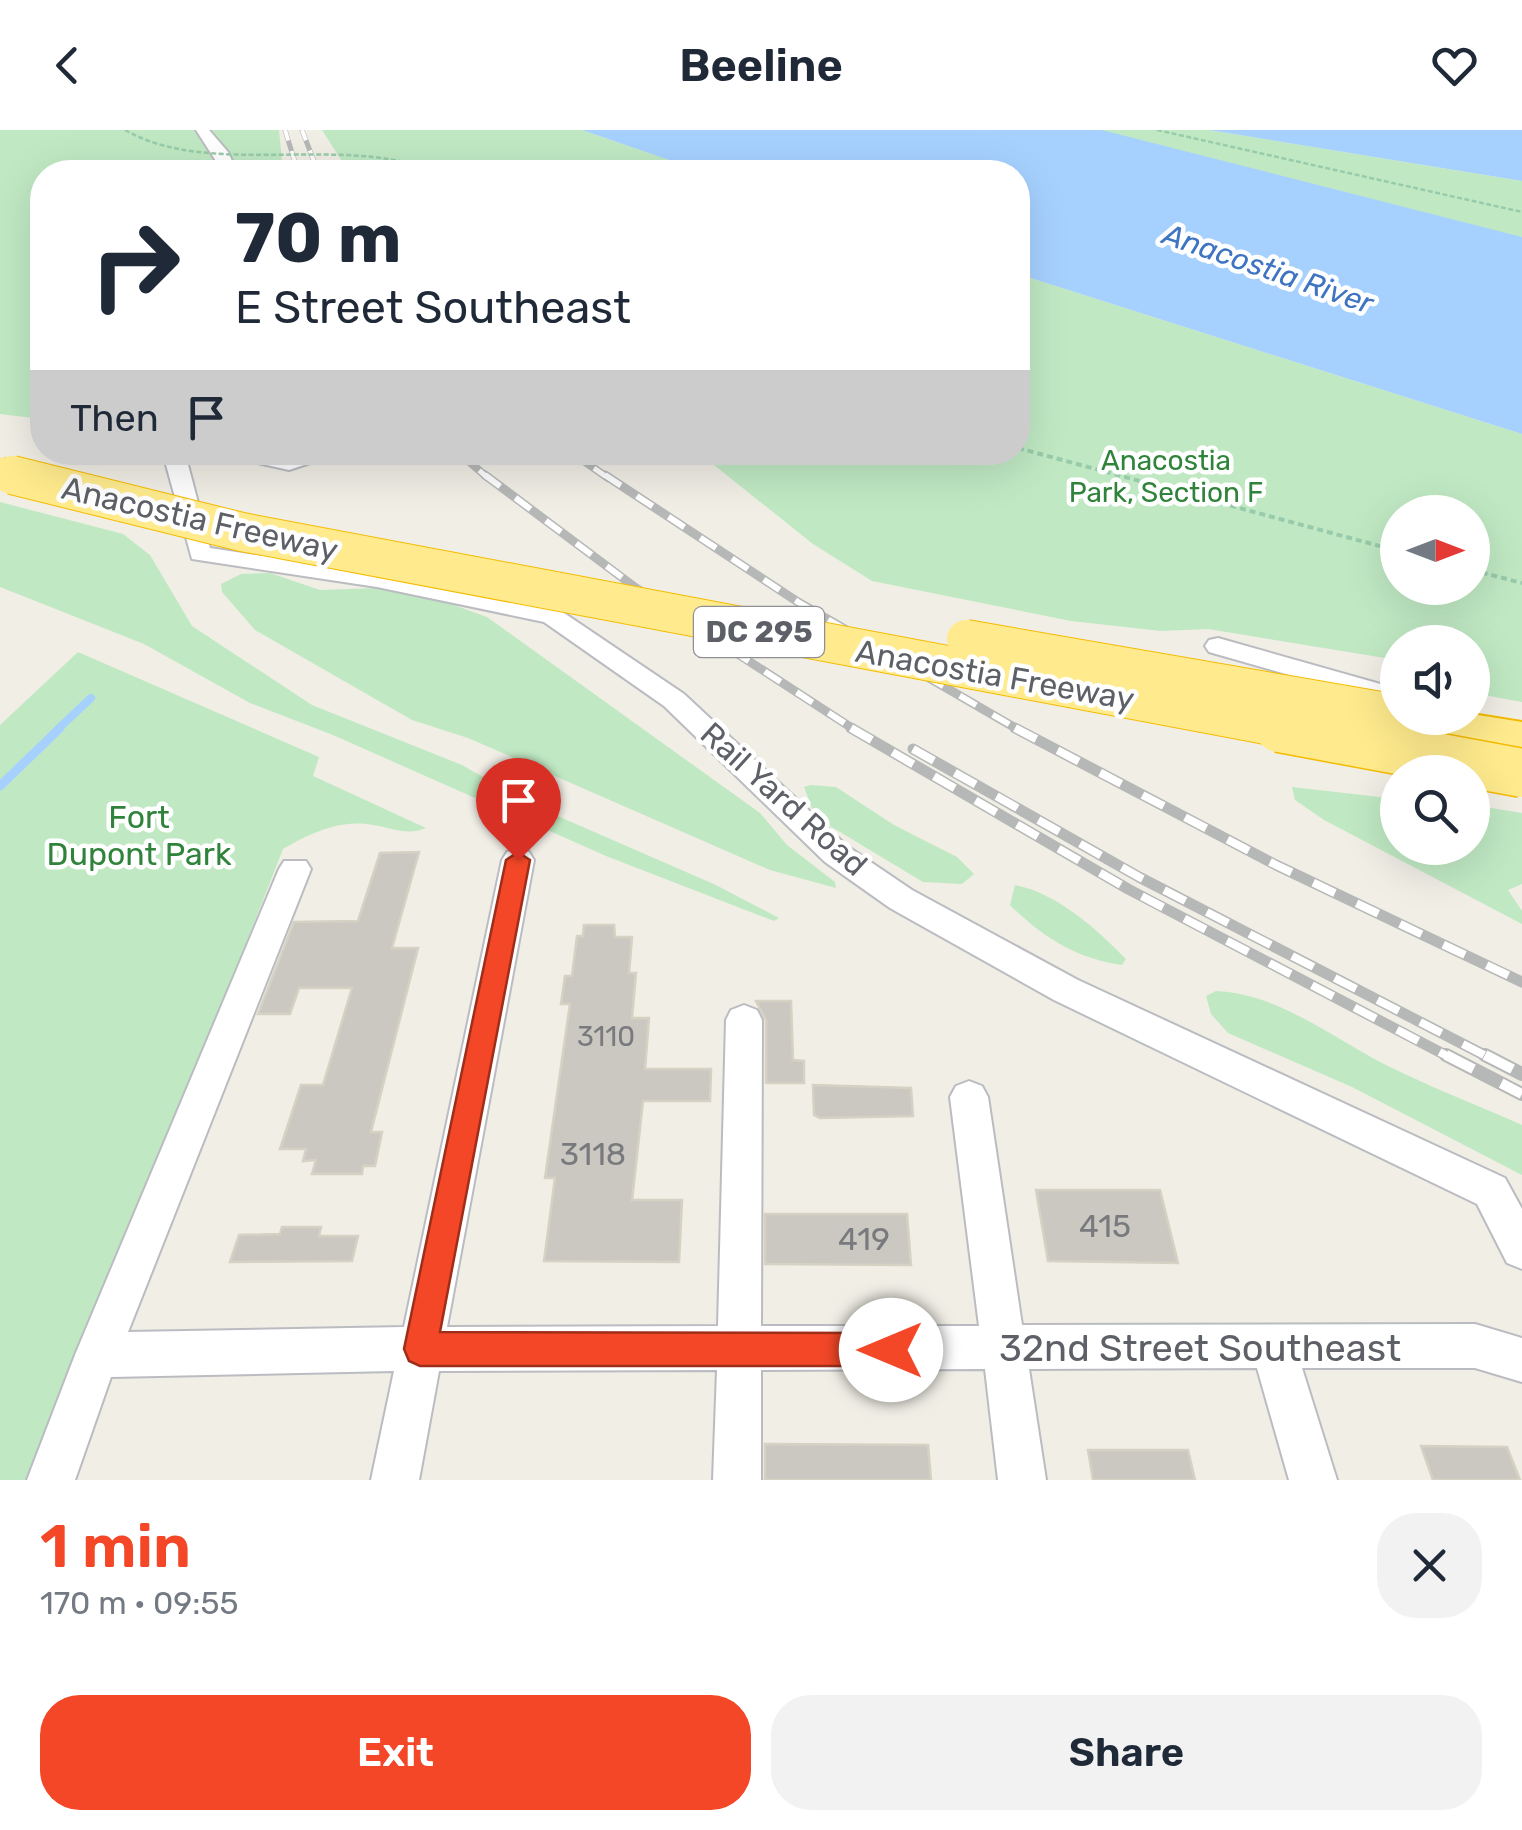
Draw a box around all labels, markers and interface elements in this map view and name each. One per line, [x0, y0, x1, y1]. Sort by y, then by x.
icon: back [40, 38, 95, 93]
icon: heart [1427, 38, 1482, 93]
text: Beeline [679, 39, 843, 92]
text: 70 m [235, 197, 402, 280]
icon: right [70, 200, 200, 330]
water label: Anacostia River [1156, 216, 1379, 322]
text: E Street Southeast [235, 281, 631, 334]
icon: arrive [179, 390, 234, 445]
text: Then [70, 395, 159, 441]
park label: Anacostia Park, Section F [1069, 444, 1263, 509]
street label: Anacostia Freeway [58, 469, 342, 569]
north arrow [1380, 495, 1490, 605]
map controls [1380, 495, 1490, 865]
road number: DC 295 [694, 607, 824, 657]
button: sound [1380, 625, 1490, 735]
street label: Anacostia Freeway [853, 632, 1137, 718]
street label: Rail Yard Road [693, 714, 875, 884]
button: search [1380, 755, 1490, 865]
pin [476, 758, 561, 861]
icon: arrive [491, 773, 546, 828]
park label: Fort Dupont Park [47, 798, 232, 873]
house number: 3110 [577, 1020, 635, 1053]
house number: 3118 [560, 1135, 626, 1173]
house number: 415 [1079, 1207, 1131, 1245]
house number: 419 [838, 1220, 890, 1258]
position arrow [839, 1298, 943, 1402]
street label: 32nd Street Southeast [999, 1325, 1401, 1371]
text: 1 min [40, 1511, 191, 1582]
button: close [1377, 1513, 1482, 1618]
text: 170 m · 09:55 [40, 1584, 238, 1622]
button: Exit [40, 1695, 751, 1810]
button: Share [771, 1695, 1482, 1810]

